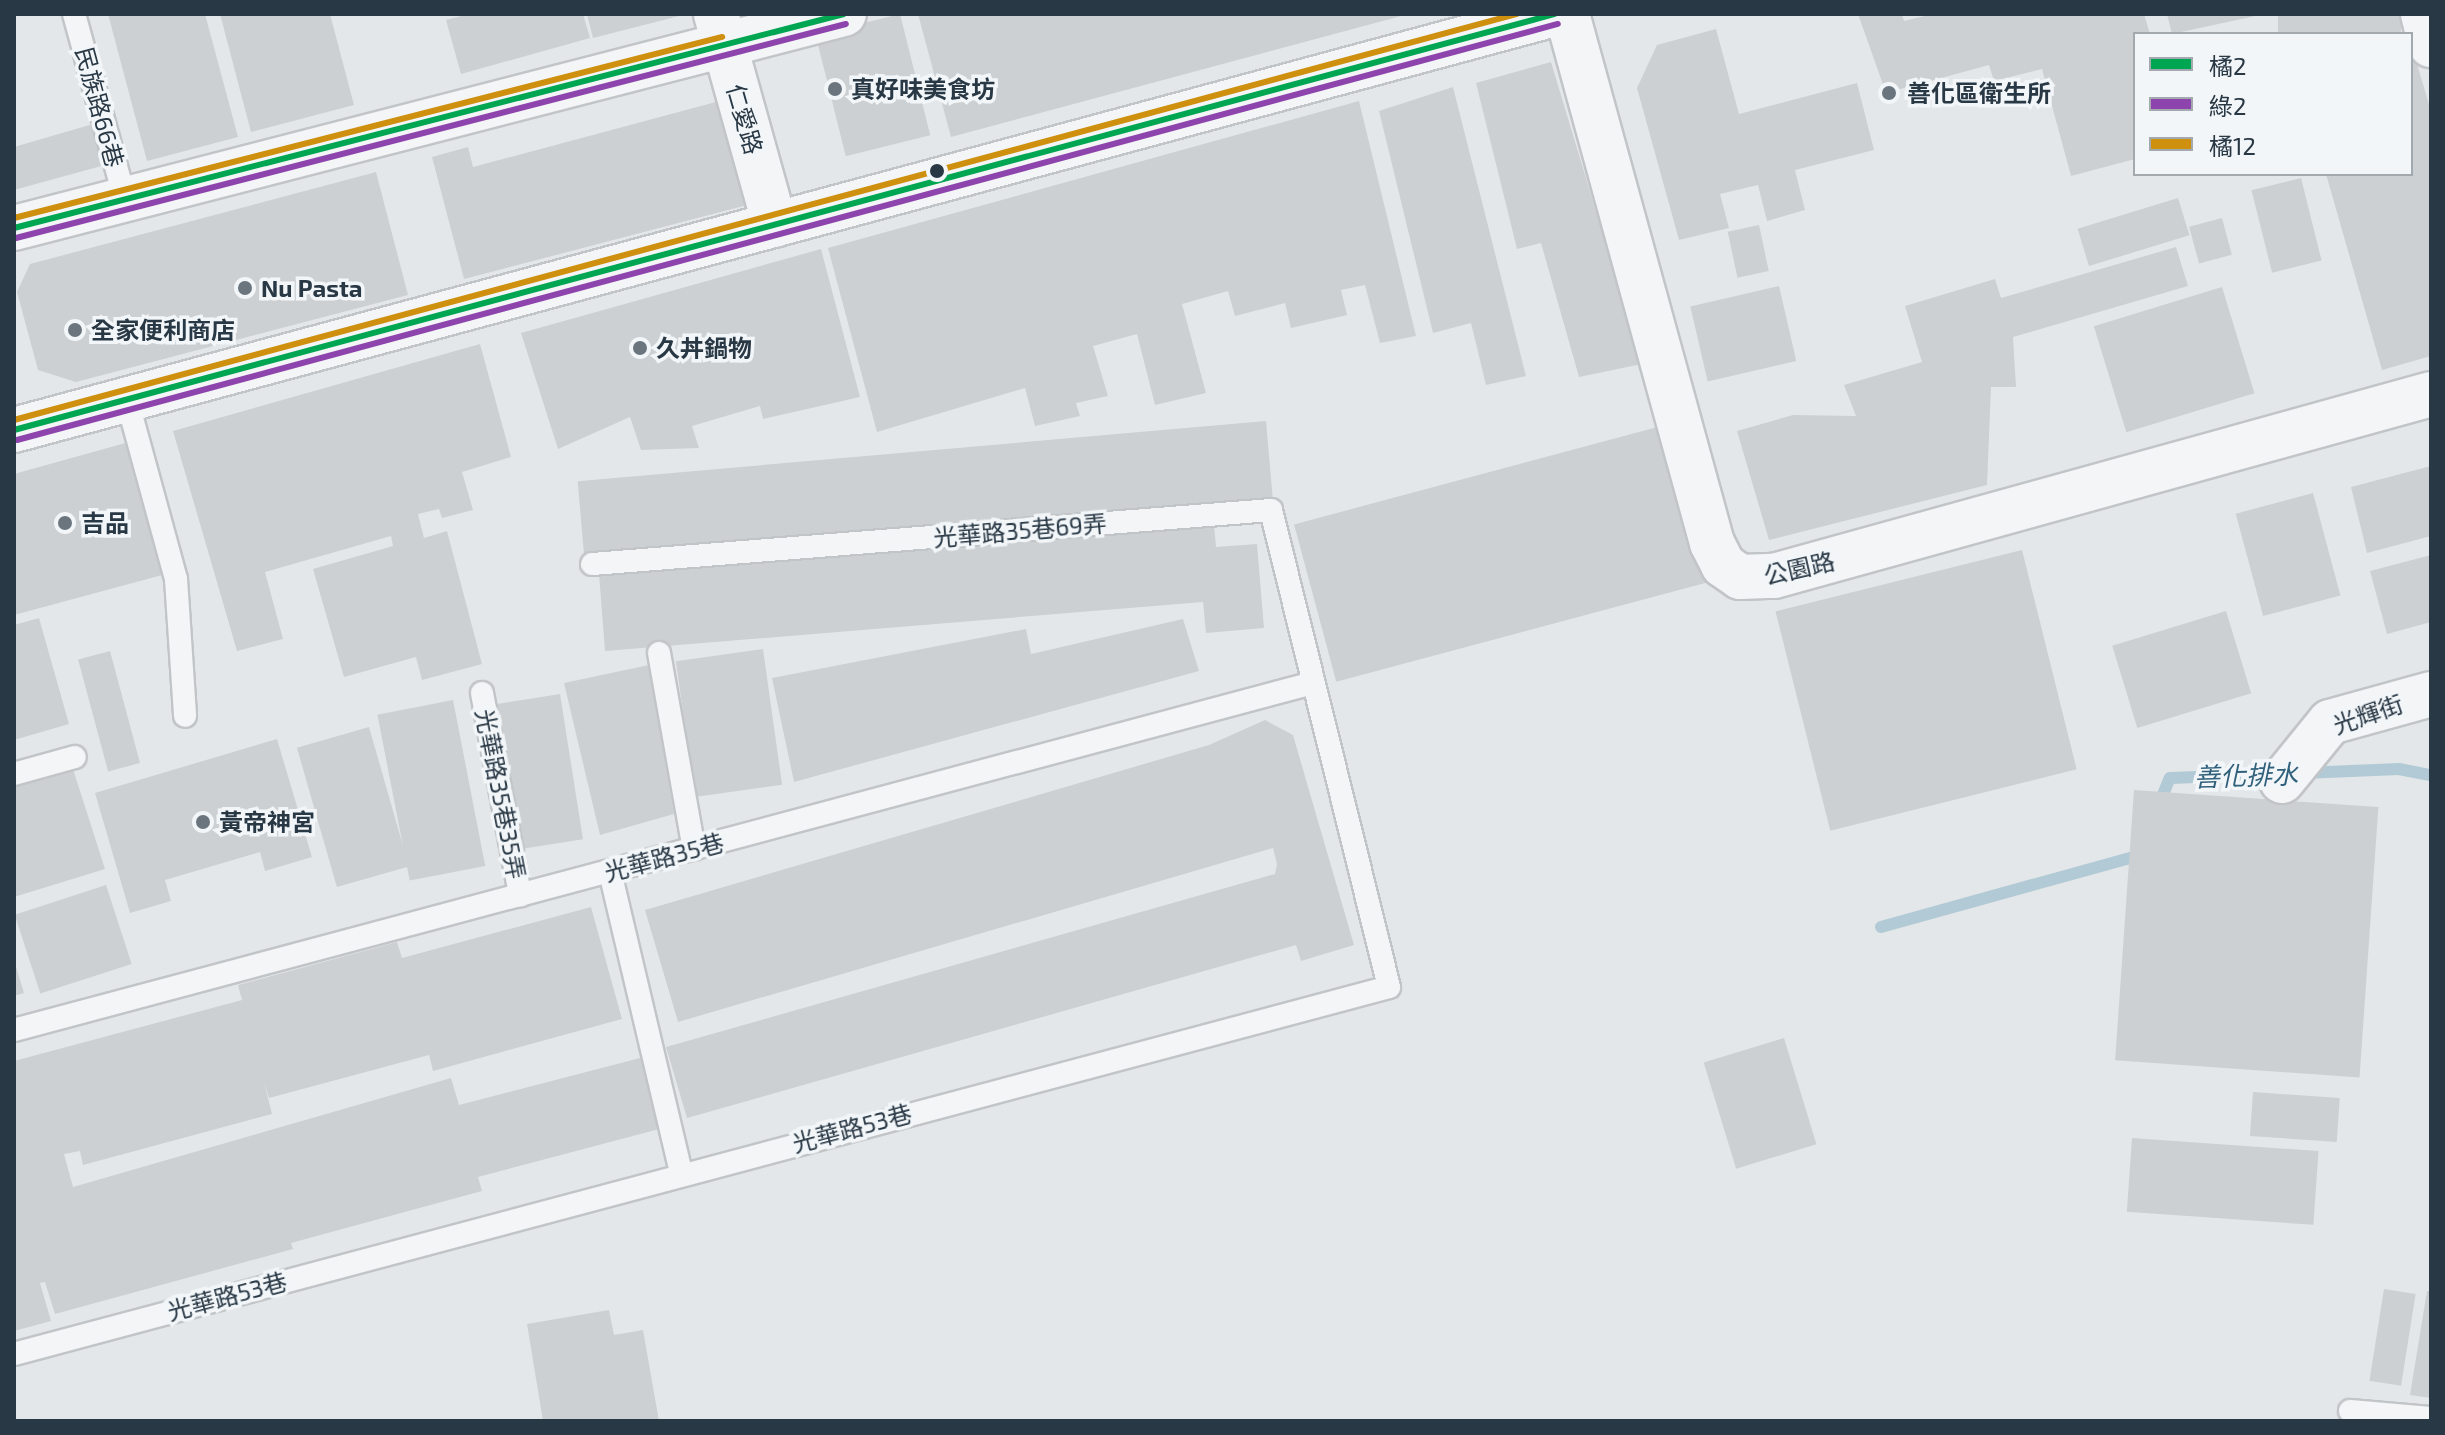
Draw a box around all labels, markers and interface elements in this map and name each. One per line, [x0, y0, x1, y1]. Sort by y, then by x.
legend [2133, 32, 2413, 176]
street label: 民族路66巷 [70, 44, 130, 170]
text: 橘2 [2209, 51, 2247, 80]
place label: 真好味美食坊 [851, 75, 995, 103]
place label: 善化區衛生所 [1907, 79, 2051, 107]
street label: 仁愛路 [721, 80, 769, 158]
marker: 真好味美食坊 [826, 80, 844, 98]
marker: 善化區衛生所 [1878, 82, 1900, 104]
text: 綠2 [2209, 91, 2247, 120]
text: 橘12 [2209, 131, 2256, 160]
unlabelled marker [929, 163, 945, 179]
place label: Nu Pasta [261, 274, 362, 302]
marker: Nu Pasta [236, 279, 254, 297]
place label: 全家便利商店 [91, 316, 235, 344]
marker: 全家便利商店 [66, 321, 84, 339]
place label: 久丼鍋物 [656, 334, 752, 362]
marker: 久丼鍋物 [631, 339, 649, 357]
street label: 光華路35巷69弄 [932, 508, 1108, 552]
place label: 吉品 [81, 509, 129, 537]
marker: 吉品 [56, 514, 74, 532]
street label: 公園路 [1761, 546, 1837, 590]
street label: 光輝街 [2329, 689, 2407, 739]
street label: 光華路35巷35弄 [470, 707, 532, 881]
water label: 善化排水 [2193, 758, 2299, 792]
place label: 黃帝神宮 [219, 808, 315, 836]
marker: 黃帝神宮 [194, 813, 212, 831]
street label: 光華路35巷 [601, 827, 727, 887]
street label: 光華路53巷 [789, 1098, 915, 1158]
street label: 光華路53巷 [164, 1266, 290, 1326]

